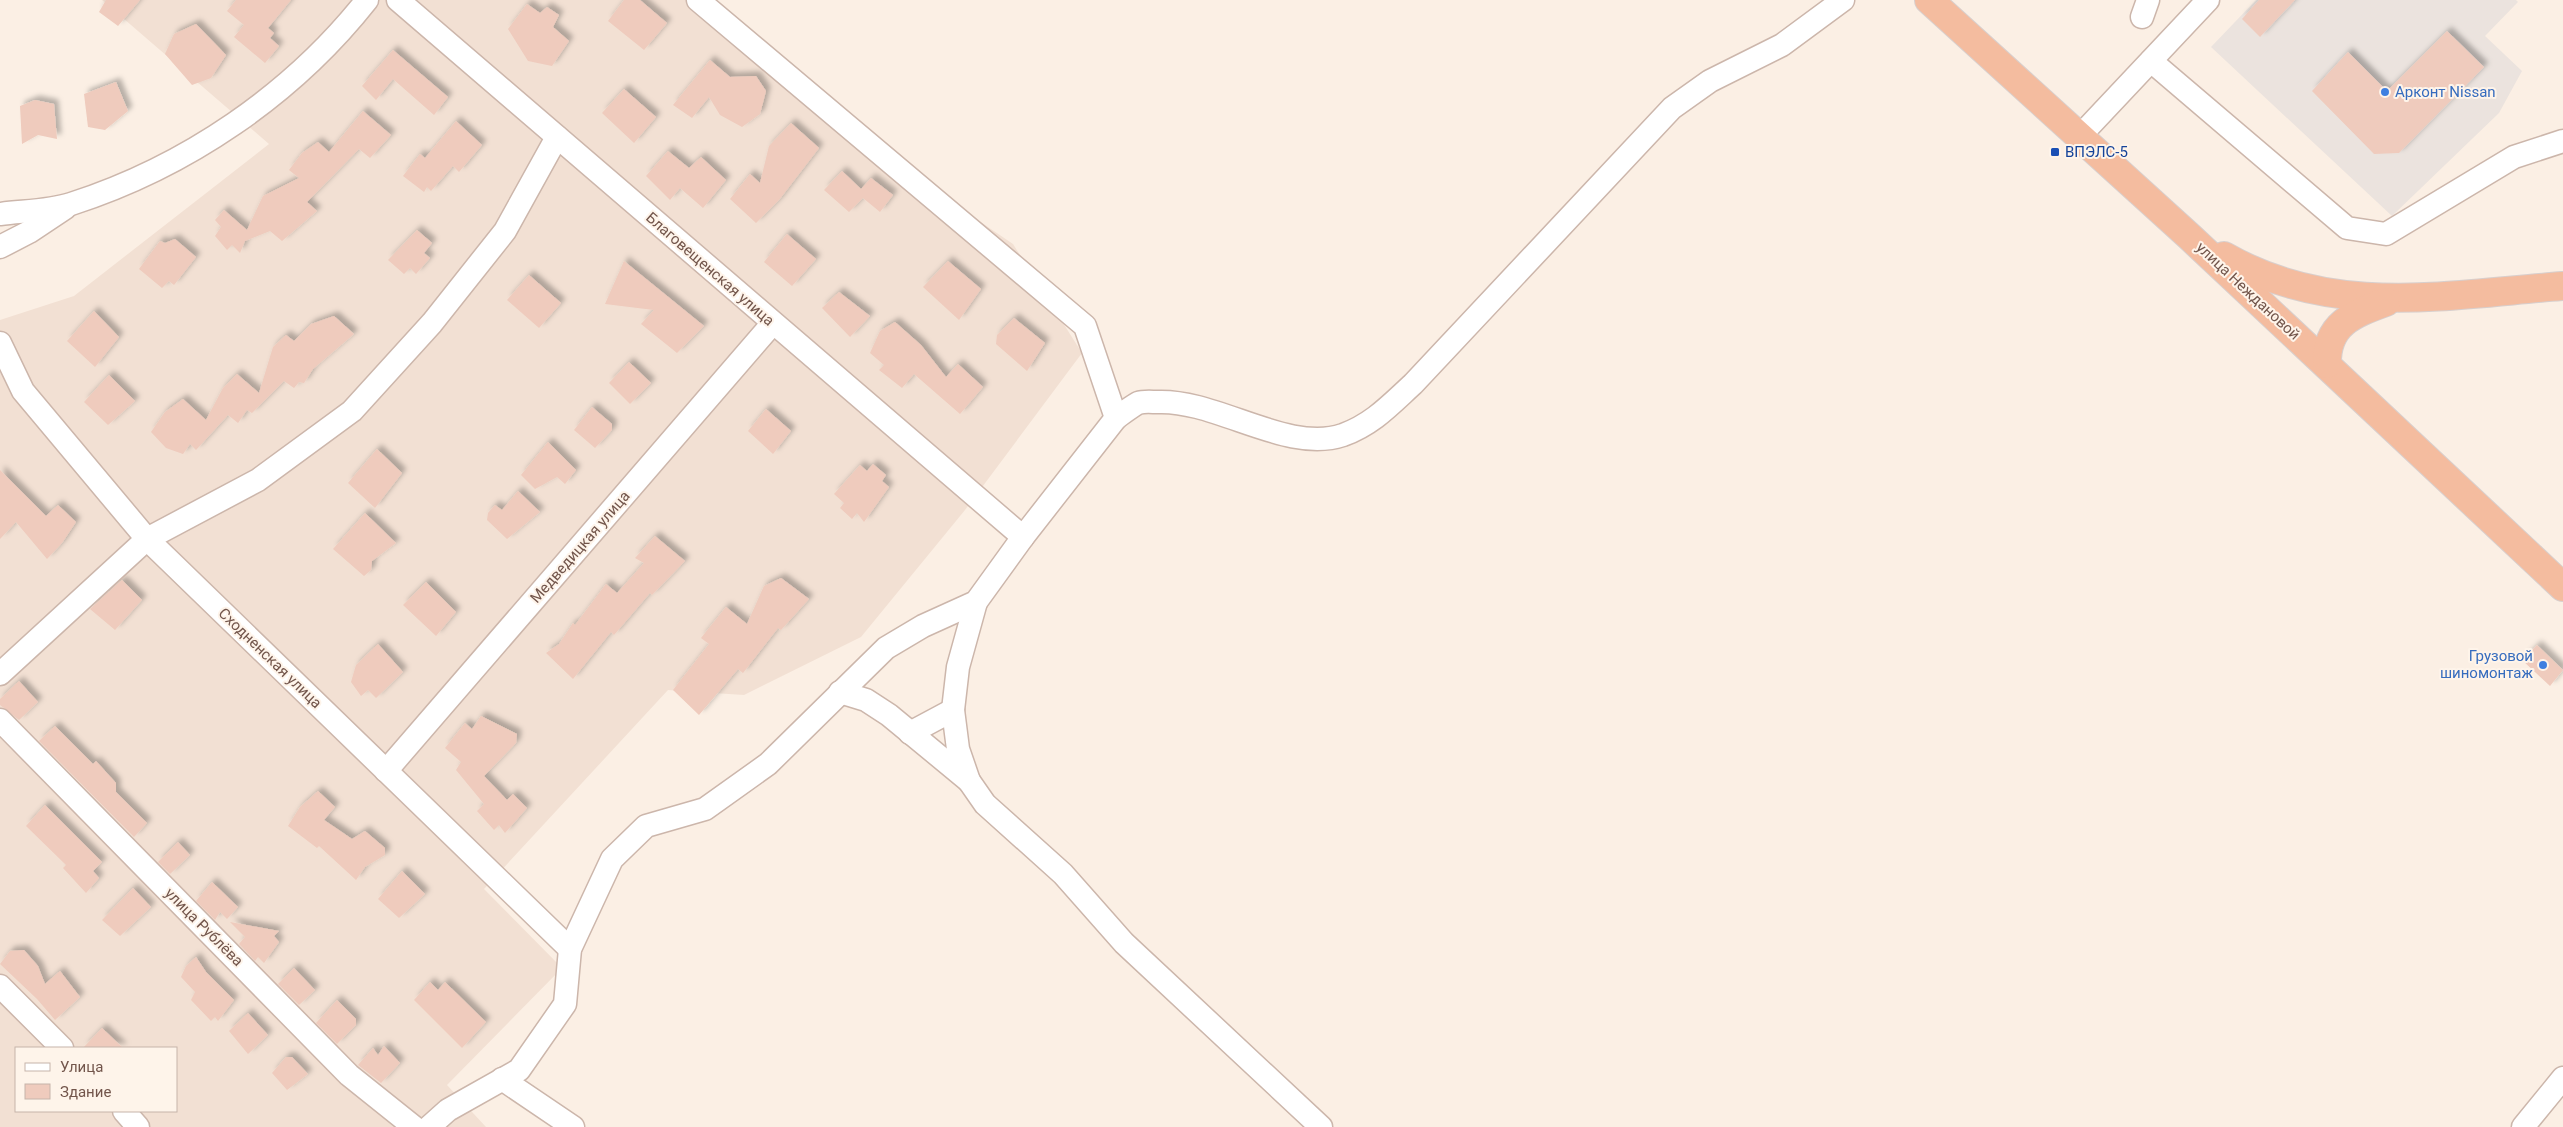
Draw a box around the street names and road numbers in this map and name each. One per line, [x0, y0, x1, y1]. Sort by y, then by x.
street label: Благовещенская улица [642, 208, 778, 330]
street label: улица Неждановой [2192, 238, 2304, 344]
street label: Медведицкая улица [526, 487, 634, 607]
street label: Сходненская улица [215, 604, 325, 712]
street label: улица Рублёва [161, 884, 247, 970]

